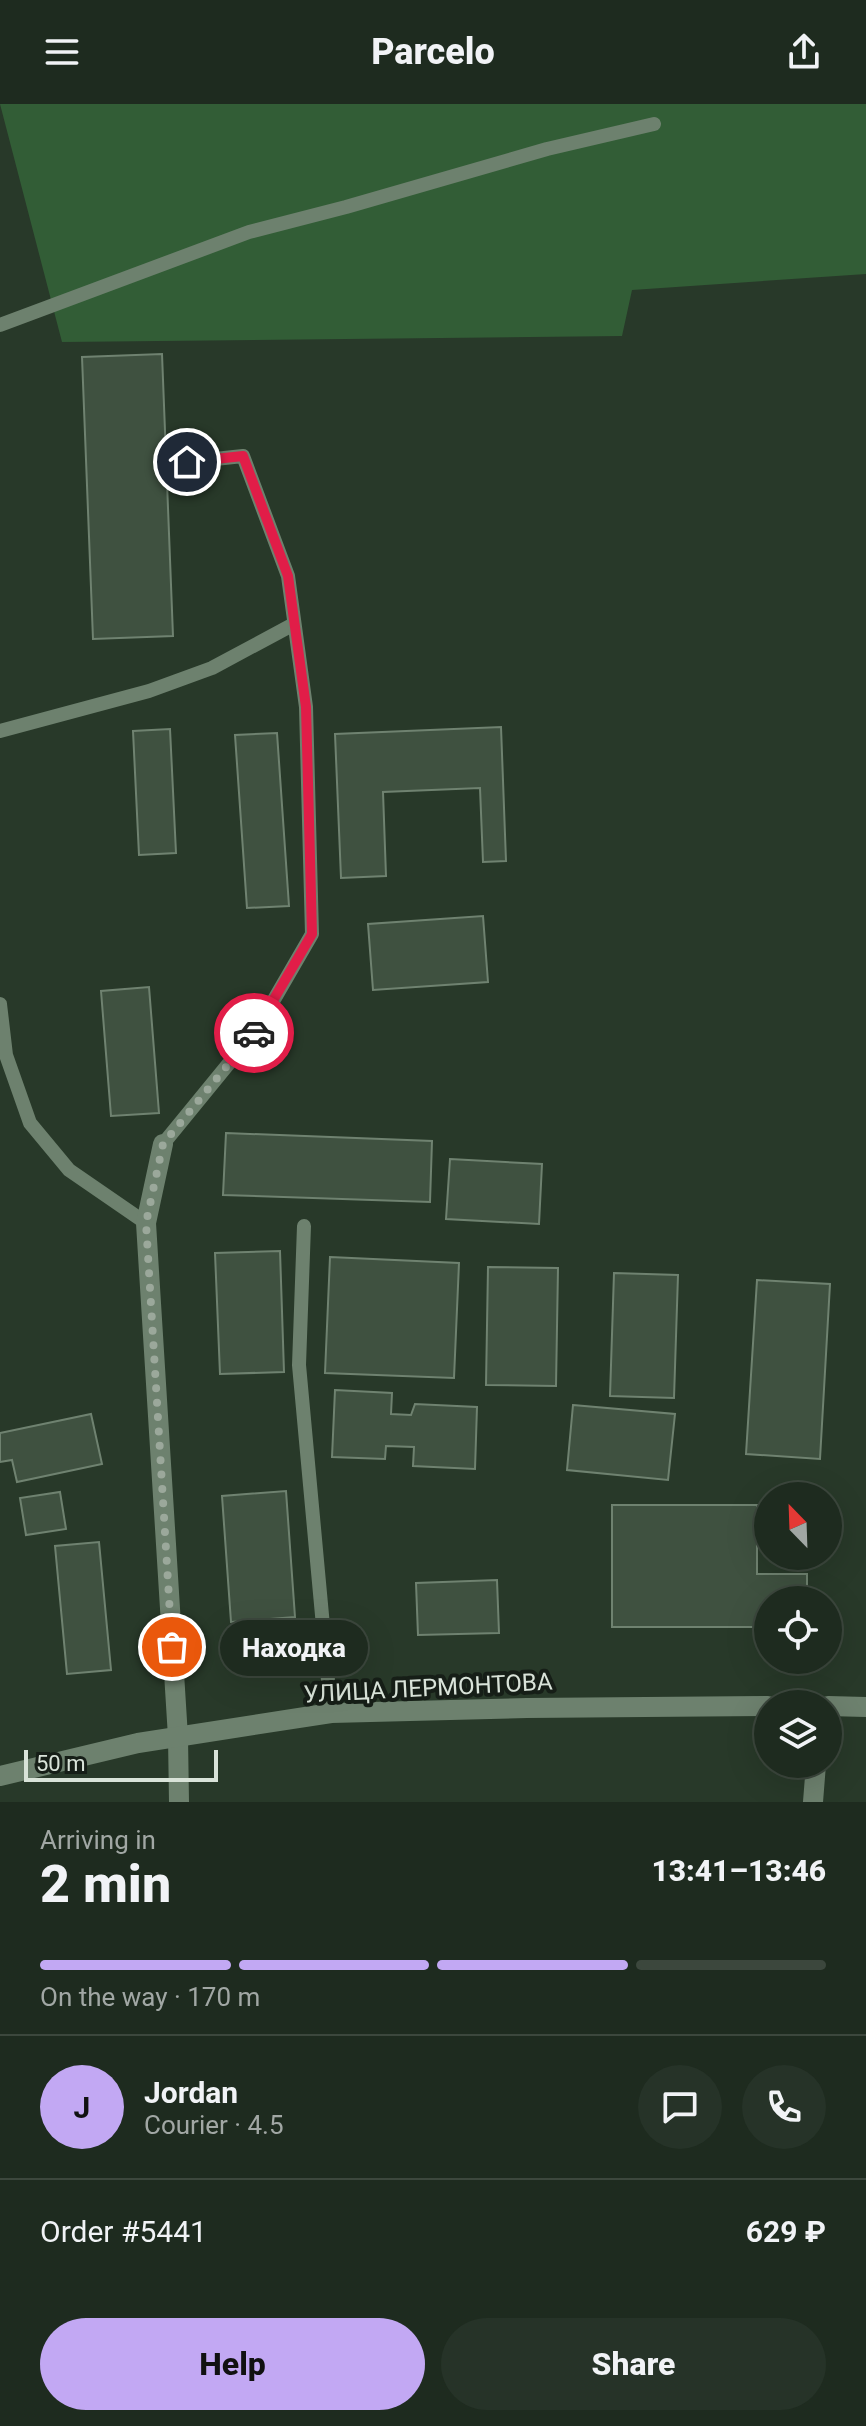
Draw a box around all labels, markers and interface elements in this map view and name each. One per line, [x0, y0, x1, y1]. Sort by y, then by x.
icon: menu [40, 30, 84, 74]
icon: share [782, 30, 826, 74]
text: Parcelo [371, 31, 495, 73]
pin [153, 428, 221, 496]
icon: home [165, 440, 209, 484]
courier [214, 993, 294, 1073]
icon: car [232, 1011, 276, 1055]
north arrow [754, 1482, 842, 1570]
map controls [754, 1482, 842, 1778]
button: locate [754, 1586, 842, 1674]
pin [138, 1613, 206, 1681]
callout: Находка [220, 1619, 368, 1675]
icon: bag [150, 1625, 194, 1669]
text: Находка [242, 1633, 346, 1663]
street label: УЛИЦА ЛЕРМОНТОВА [303, 1667, 553, 1708]
button: layers [754, 1690, 842, 1778]
scale bar [24, 1746, 218, 1782]
text: 50 m [36, 1751, 85, 1776]
text: Arriving in [40, 1825, 156, 1855]
text: 13:41–13:46 [651, 1853, 826, 1888]
text: 2 min [40, 1854, 171, 1915]
text: On the way · 170 m [40, 1982, 260, 2012]
button: chat [638, 2065, 722, 2149]
button: phone [742, 2065, 826, 2149]
text: Jordan [144, 2075, 238, 2110]
text: J [74, 2090, 90, 2125]
text: Courier · 4.5 [144, 2110, 284, 2140]
text: Order #5441 [40, 2214, 207, 2249]
text: 629 ₽ [746, 2214, 826, 2249]
button: Help [40, 2318, 425, 2410]
button: Share [441, 2318, 826, 2410]

